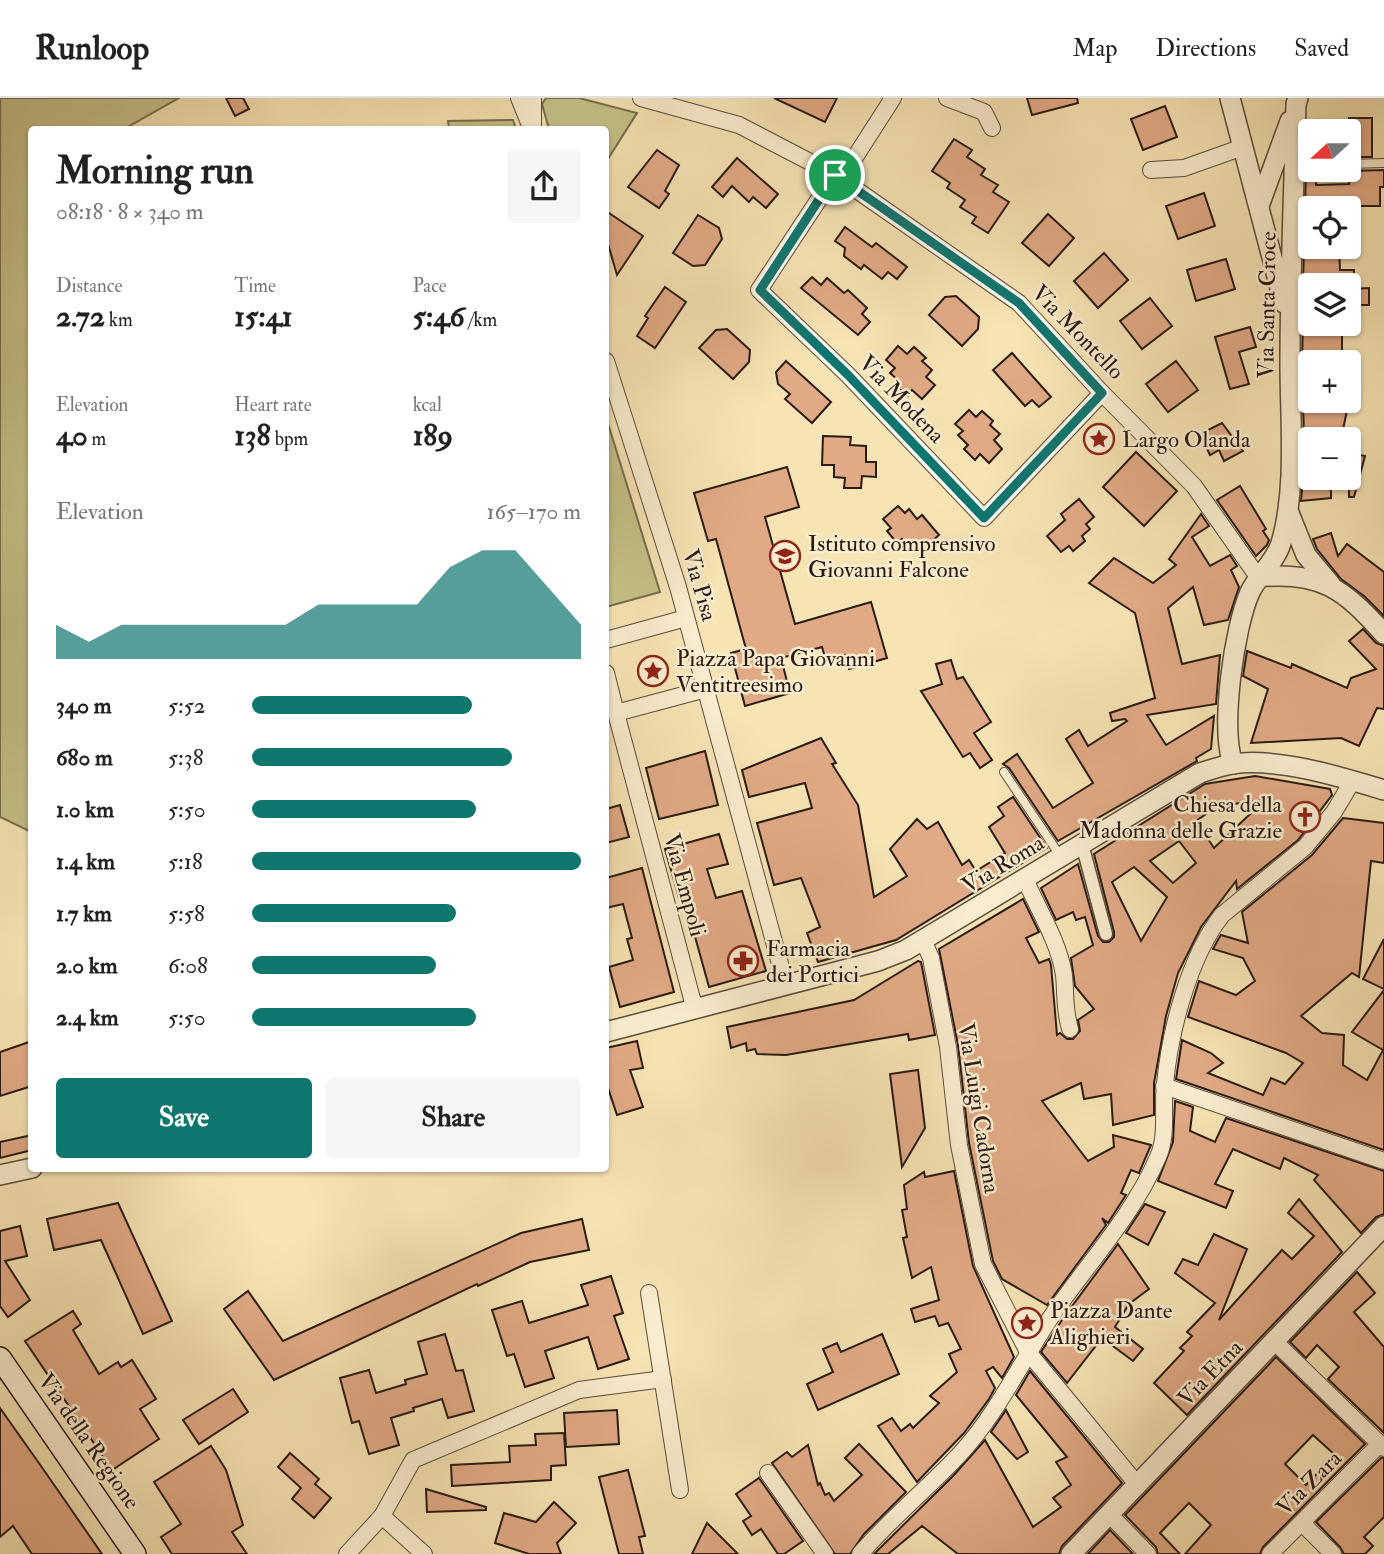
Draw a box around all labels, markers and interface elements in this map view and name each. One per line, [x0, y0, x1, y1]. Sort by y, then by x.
text: Runloop [35, 28, 149, 69]
text: Map [1072, 33, 1117, 64]
text: Directions [1155, 33, 1256, 64]
text: Saved [1294, 33, 1349, 64]
north arrow [1298, 119, 1362, 182]
map controls [1298, 119, 1361, 490]
pin [805, 145, 865, 205]
text: Morning run [56, 147, 254, 195]
button: share [507, 149, 581, 223]
icon: arrive [816, 156, 854, 194]
button: locate [1298, 196, 1361, 259]
text: 08:18 · 8 × 340 m [56, 197, 204, 226]
street label: Via Santa Croce [1251, 231, 1283, 379]
button: layers [1298, 273, 1361, 336]
text: Distance [56, 274, 122, 298]
text: Time [234, 274, 276, 298]
text: Pace [413, 274, 447, 298]
street label: Via Montello [1026, 278, 1130, 386]
text: 2.72 [56, 298, 105, 335]
text: 15:41 [234, 298, 292, 335]
text: 5:46 [413, 298, 465, 335]
text: km [105, 308, 133, 332]
text: /km [465, 308, 497, 332]
street label: Via Modena [853, 349, 952, 450]
button: + [1298, 350, 1361, 413]
text: Elevation [56, 393, 128, 417]
text: Heart rate [234, 393, 312, 417]
text: kcal [413, 393, 442, 417]
text: 40 [56, 417, 88, 454]
text: 138 [234, 417, 271, 454]
text: 189 [413, 417, 453, 454]
place icon: Largo Olanda [1082, 422, 1116, 456]
place label: Largo Olanda [1122, 425, 1251, 454]
text: m [88, 427, 106, 451]
text: bpm [271, 427, 308, 451]
button: − [1298, 427, 1361, 490]
text: Elevation [56, 497, 144, 526]
text: 165–170 m [486, 497, 581, 526]
place label: Istituto comprensivo Giovanni Falcone [808, 529, 995, 584]
school or university icon: Istituto comprensivo Giovanni Falcone [768, 539, 802, 573]
street label: Via Pisa [676, 546, 724, 625]
place label: Piazza Papa Giovanni Ventitreesimo [676, 644, 875, 699]
place icon: Piazza Papa Giovanni Ventitreesimo [636, 654, 670, 688]
text: 340 m [56, 691, 112, 720]
text: 5:52 [168, 691, 205, 720]
text: 680 m [56, 743, 113, 772]
text: 5:38 [168, 743, 203, 772]
place label: Chiesa della Madonna delle Grazie [1079, 790, 1283, 845]
text: 1.0 km [56, 795, 114, 824]
text: 5:50 [168, 795, 206, 824]
church icon: Chiesa della Madonna delle Grazie [1288, 800, 1322, 834]
street label: Via Roma [956, 828, 1050, 900]
street label: Via Empoli [656, 830, 713, 940]
text: 1.4 km [56, 847, 115, 876]
text: 5:18 [168, 847, 203, 876]
text: 1.7 km [56, 899, 112, 928]
text: 5:58 [168, 899, 205, 928]
place label: Farmacia dei Portici [766, 934, 859, 989]
pharmacy icon: Farmacia dei Portici [726, 944, 760, 978]
text: 2.0 km [56, 951, 118, 980]
text: 6:08 [168, 951, 208, 980]
text: 2.4 km [56, 1003, 119, 1032]
text: 5:50 [168, 1003, 206, 1032]
street label: Via Luigi Cadorna [951, 1021, 1007, 1196]
button: Save [56, 1078, 312, 1158]
button: Share [326, 1078, 581, 1158]
place label: Piazza Dante Alighieri [1049, 1296, 1173, 1351]
place icon: Piazza Dante Alighieri [1010, 1306, 1044, 1340]
street label: Via Etna [1171, 1333, 1249, 1413]
street label: Via della Regione [31, 1367, 147, 1515]
street label: Via Zara [1270, 1444, 1348, 1522]

